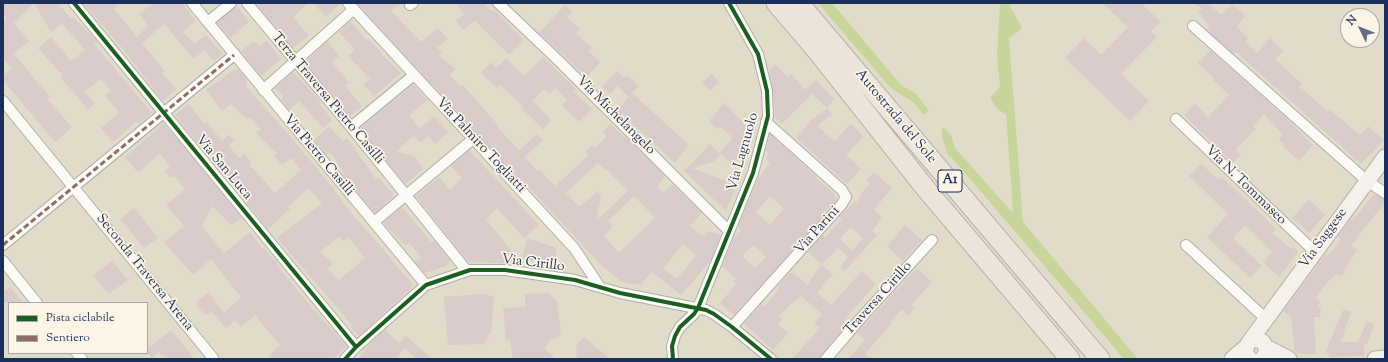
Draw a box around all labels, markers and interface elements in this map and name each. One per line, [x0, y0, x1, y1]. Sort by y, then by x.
north arrow [1340, 8, 1380, 48]
text: N [1343, 12, 1361, 29]
street label: Terza Traversa Pietro Casilli [267, 30, 387, 168]
street label: Autostrada del Sole [851, 66, 939, 168]
street label: Via Michelangelo [572, 73, 658, 159]
street label: Via Palmiro Togliatti [432, 95, 528, 197]
street label: Via Lagnuolo [725, 111, 763, 193]
street label: Via Pietro Casilli [279, 112, 357, 200]
street label: Via San Luca [191, 132, 255, 204]
street label: Via N. Tommaseo [1201, 143, 1289, 229]
road number: A1 [938, 170, 962, 192]
street label: Via Parini [792, 203, 844, 259]
street label: Via Saggese [1296, 206, 1352, 272]
street label: Seconda Traversa Arena [92, 211, 196, 335]
street label: Via Cirillo [500, 252, 566, 276]
street label: Traversa Cirillo [842, 259, 916, 339]
legend [8, 302, 148, 354]
text: Pista ciclabile [46, 309, 115, 327]
text: Sentiero [46, 329, 90, 347]

